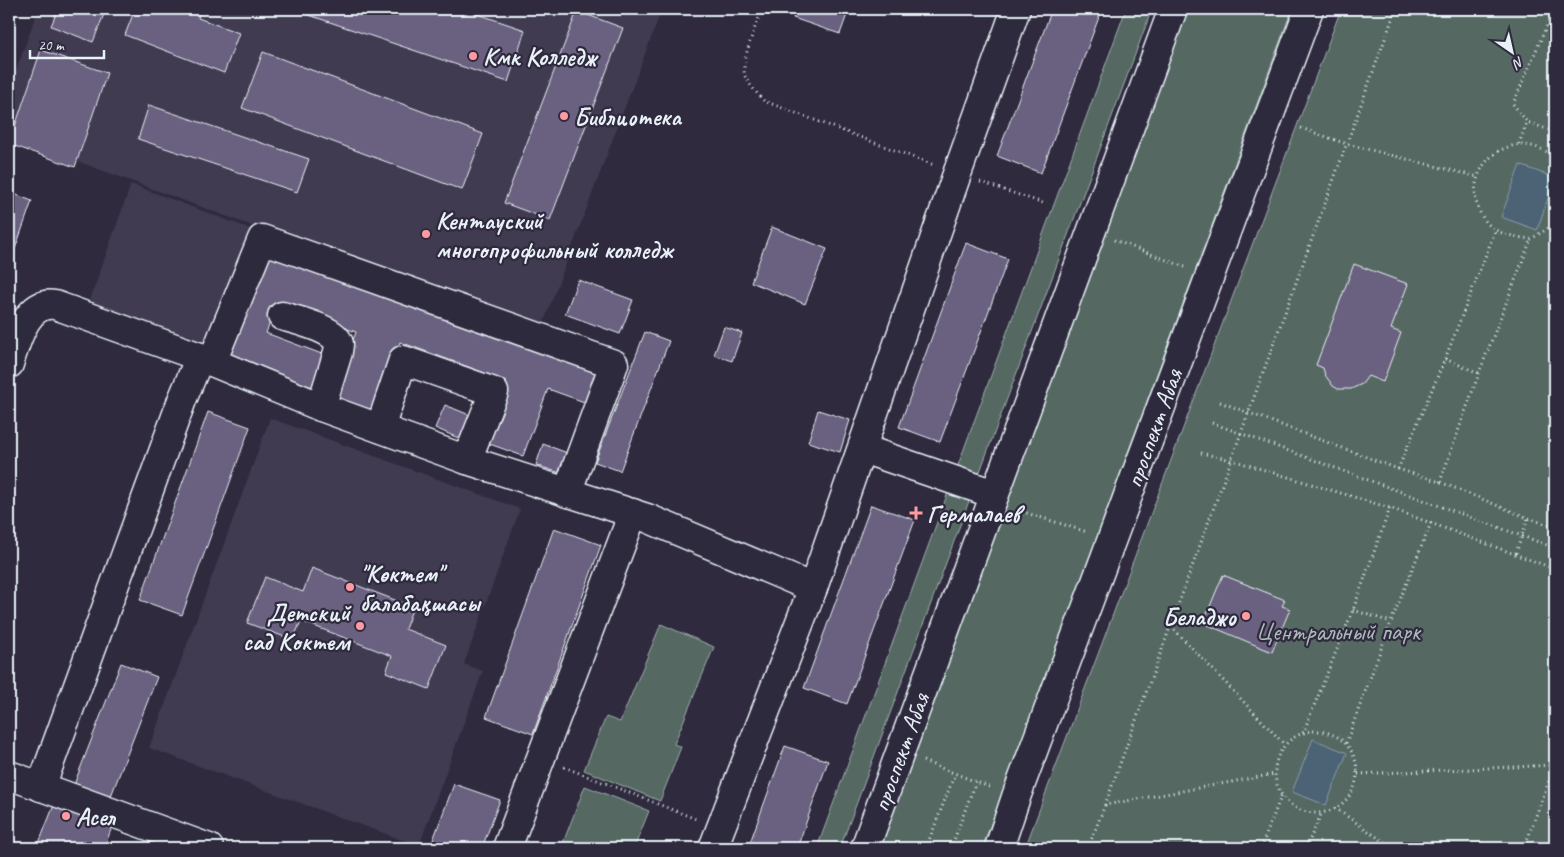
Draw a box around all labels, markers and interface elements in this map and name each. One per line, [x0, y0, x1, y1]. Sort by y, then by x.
scale bar [30, 28, 104, 60]
north arrow [1486, 28, 1536, 78]
text: 20 m [38, 36, 65, 55]
place label: Кмк Колледж [483, 41, 600, 73]
marker: Кмк Колледж [467, 50, 479, 62]
text: N [1509, 53, 1527, 73]
place label: Библиотека [574, 101, 683, 133]
marker: Библиотека [558, 110, 570, 122]
place label: Кентауский многопрофильный колледж [436, 205, 675, 266]
marker: Кентауский многопрофильный колледж [420, 228, 432, 240]
street label: проспект Абая [1118, 364, 1190, 492]
place label: Гермалаев [927, 498, 1026, 530]
marker: Гермалаев [909, 506, 923, 520]
place label: "Көктем" балабақшасы [360, 558, 482, 619]
marker: "Көктем" балабақшасы [344, 581, 356, 593]
place label: Детский сад Коктем [243, 597, 352, 658]
place label: Беладжо [1163, 601, 1237, 633]
marker: Беладжо [1240, 610, 1252, 622]
park label: Центральный парк [1256, 616, 1422, 648]
marker: Детский сад Коктем [354, 620, 366, 632]
street label: проспект Абая [865, 688, 937, 816]
place label: Асел [76, 801, 116, 833]
marker: Асел [60, 810, 72, 822]

